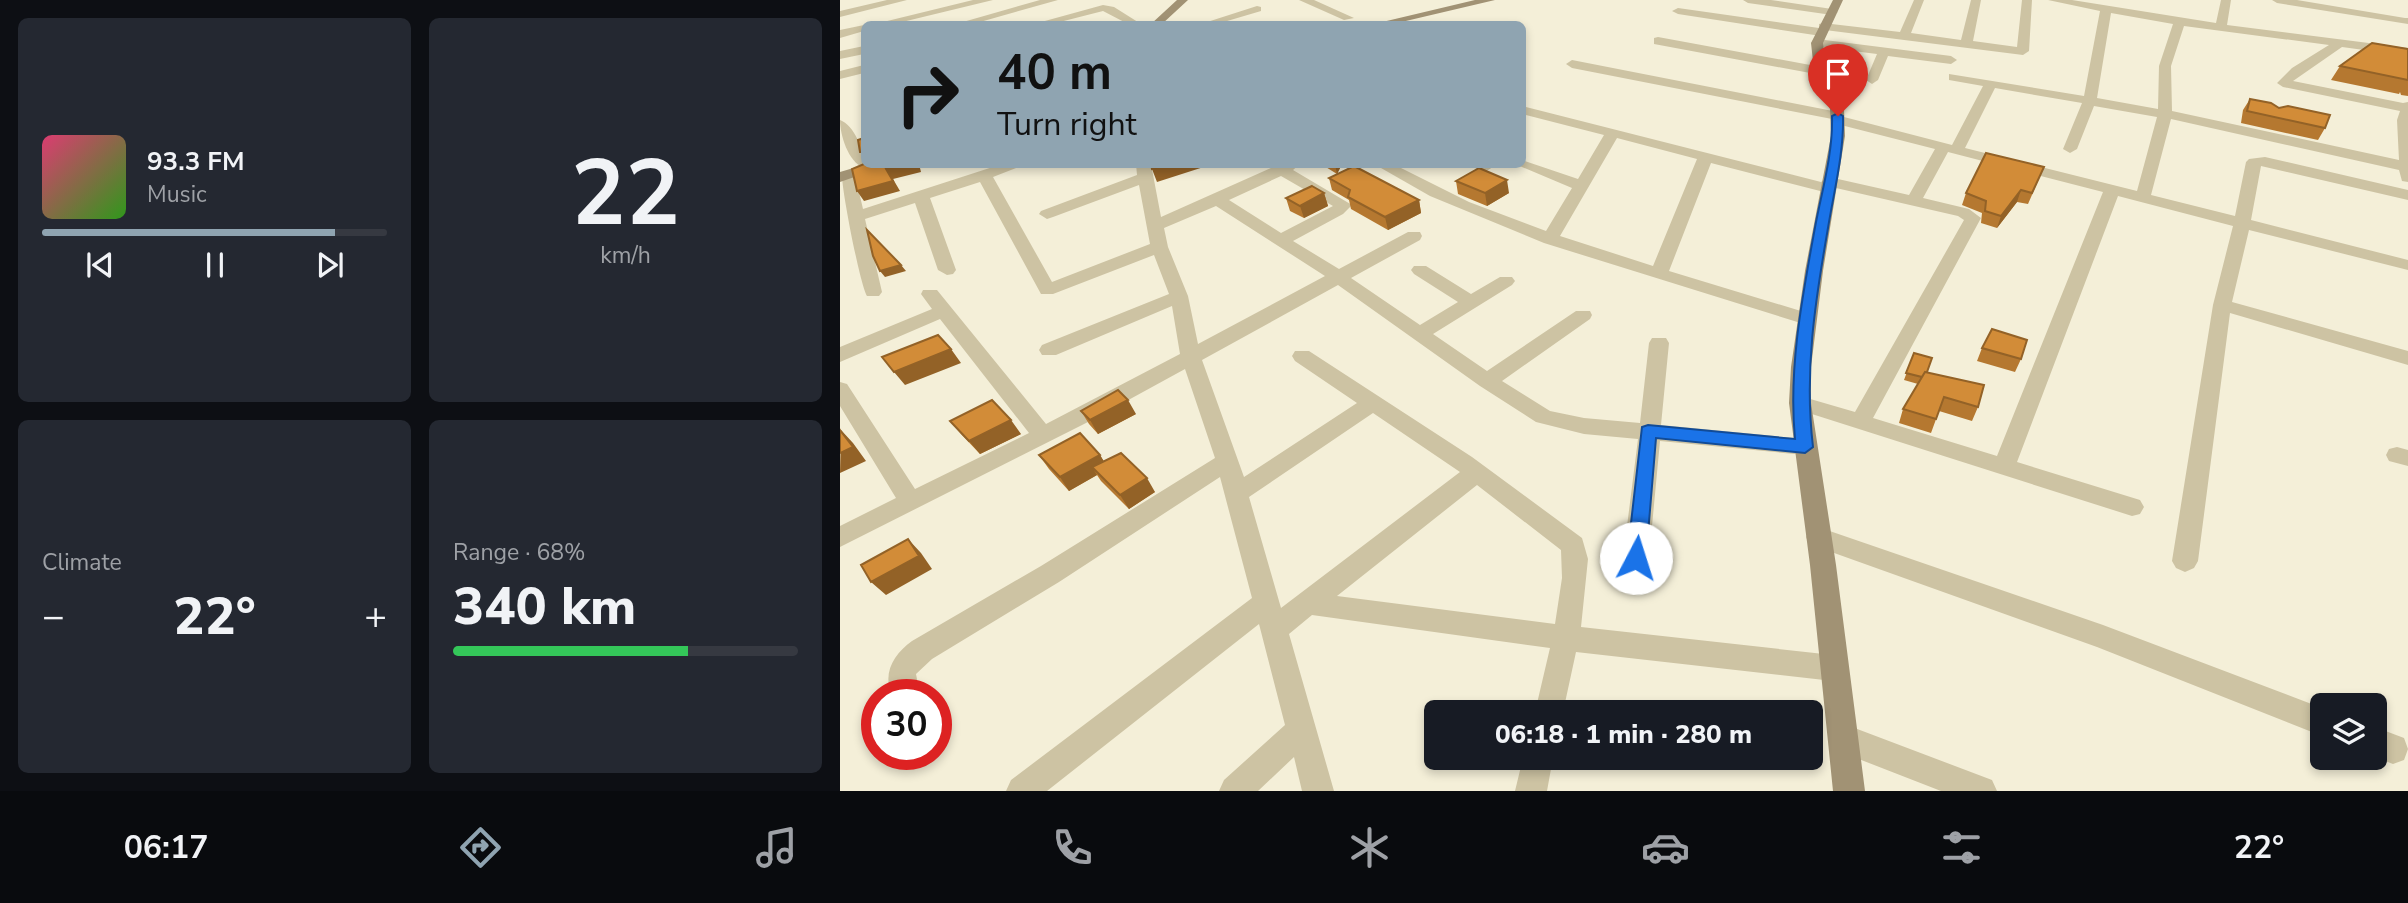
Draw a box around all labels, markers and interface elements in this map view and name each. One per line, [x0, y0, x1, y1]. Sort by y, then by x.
text: 40 m [997, 39, 1112, 106]
pin [1808, 44, 1868, 116]
icon: right [882, 49, 973, 140]
icon: arrive [1819, 55, 1857, 93]
text: Turn right [997, 103, 1137, 146]
text: 22 [571, 132, 680, 256]
text: 93.3 FM [147, 144, 244, 179]
text: Music [147, 179, 207, 210]
text: km/h [600, 240, 651, 271]
icon: previous [81, 246, 119, 284]
icon: pause [196, 246, 234, 284]
icon: next [311, 246, 349, 284]
position arrow [1599, 521, 1673, 595]
text: Range · 68% [453, 537, 585, 568]
text: Climate [42, 547, 122, 578]
text: 340 km [453, 571, 636, 642]
text: 22° [173, 581, 256, 652]
text: − [42, 591, 65, 642]
text: + [364, 591, 387, 642]
speed limit sign: 30 [861, 679, 952, 770]
map controls [2310, 693, 2387, 770]
button: layers [2310, 693, 2387, 770]
text: 06:18 · 1 min · 280 m [1495, 717, 1752, 752]
icon: directions [456, 823, 505, 872]
icon: music [752, 823, 801, 872]
icon: phone [1048, 823, 1097, 872]
icon: climate [1345, 823, 1394, 872]
icon: car [1641, 823, 1690, 872]
icon: filters [1937, 823, 1986, 872]
text: 06:17 [124, 826, 208, 869]
text: 22° [2234, 826, 2284, 869]

